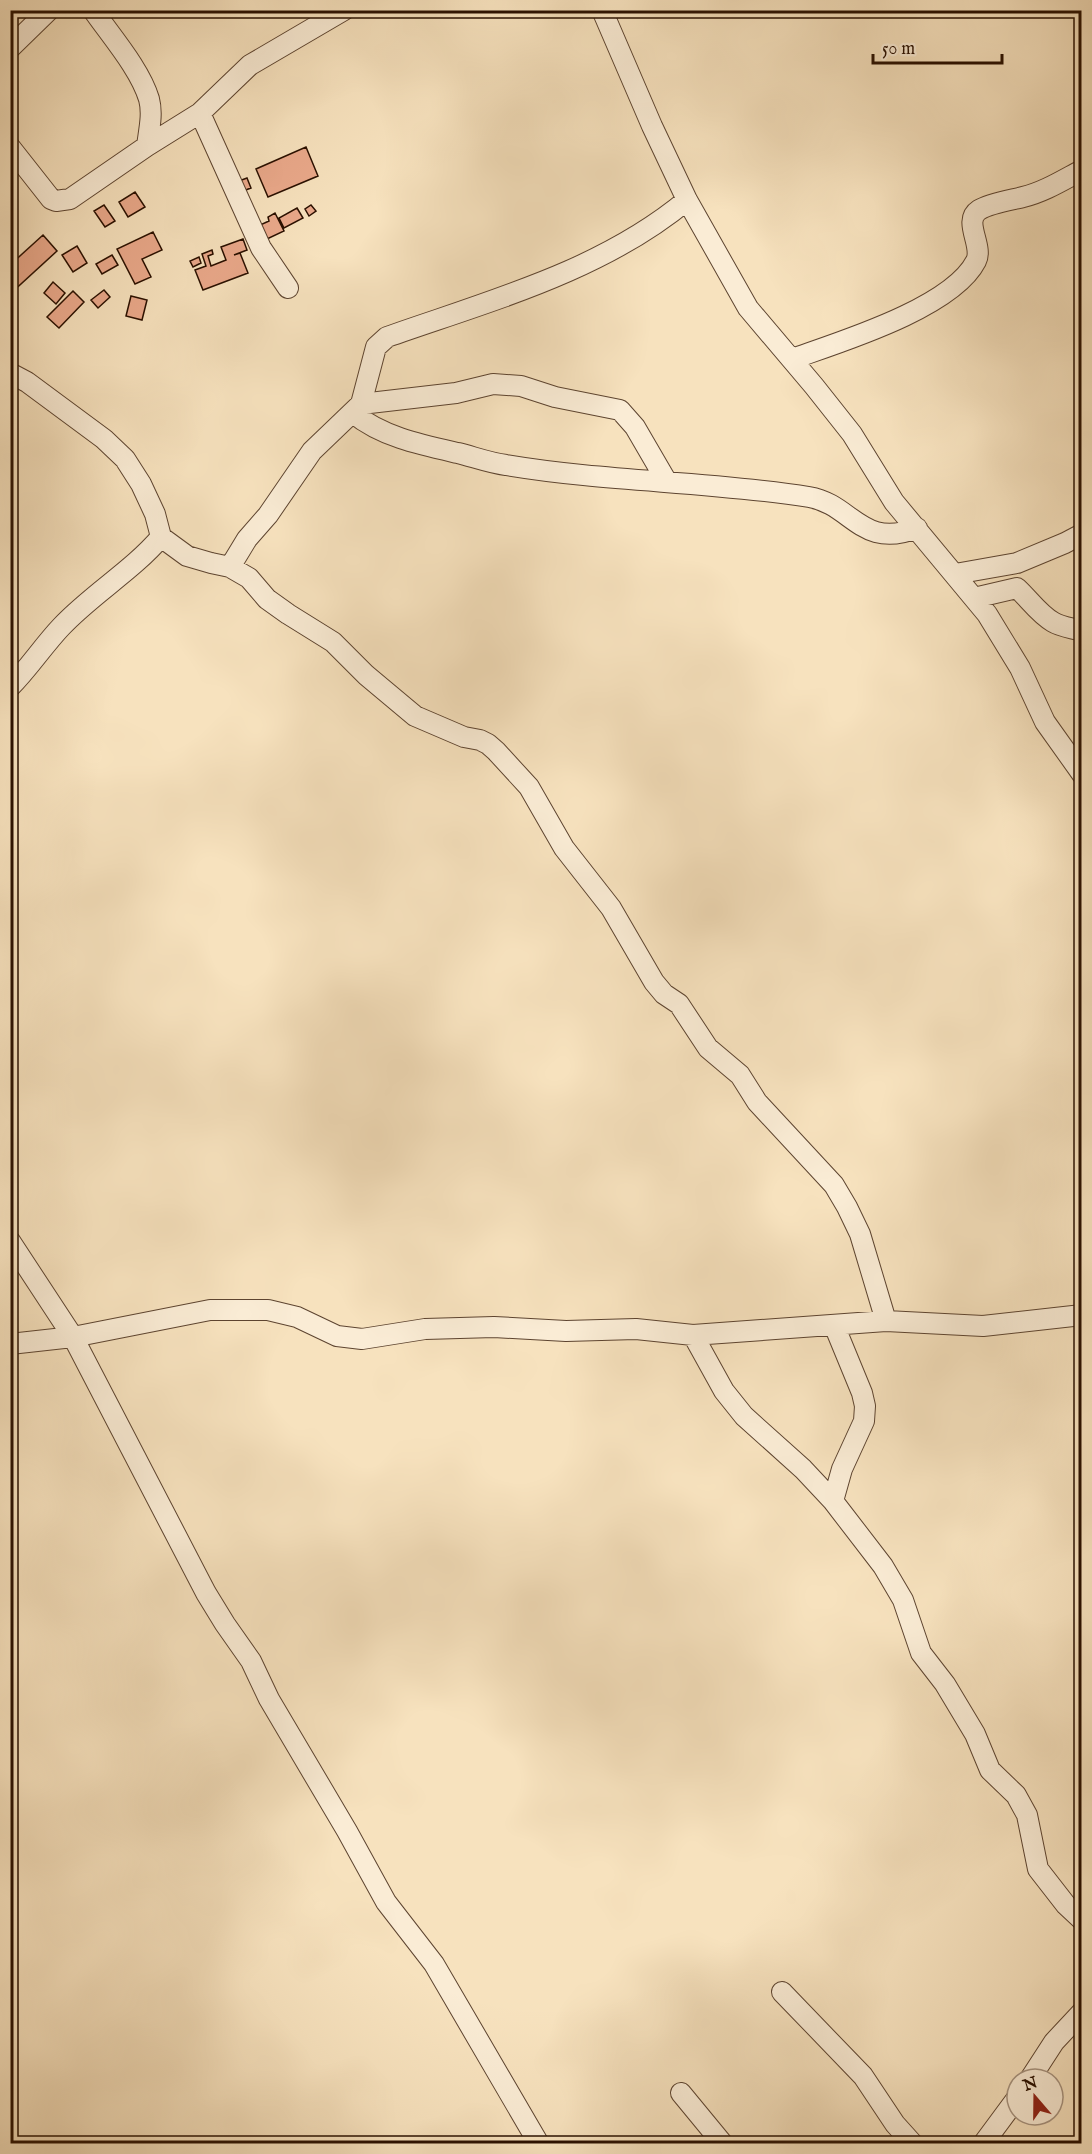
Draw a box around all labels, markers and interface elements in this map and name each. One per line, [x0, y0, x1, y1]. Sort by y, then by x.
scale bar [873, 27, 1002, 65]
text: 50 m [882, 38, 915, 61]
north arrow [1005, 2067, 1065, 2127]
text: N [1020, 2073, 1041, 2097]

